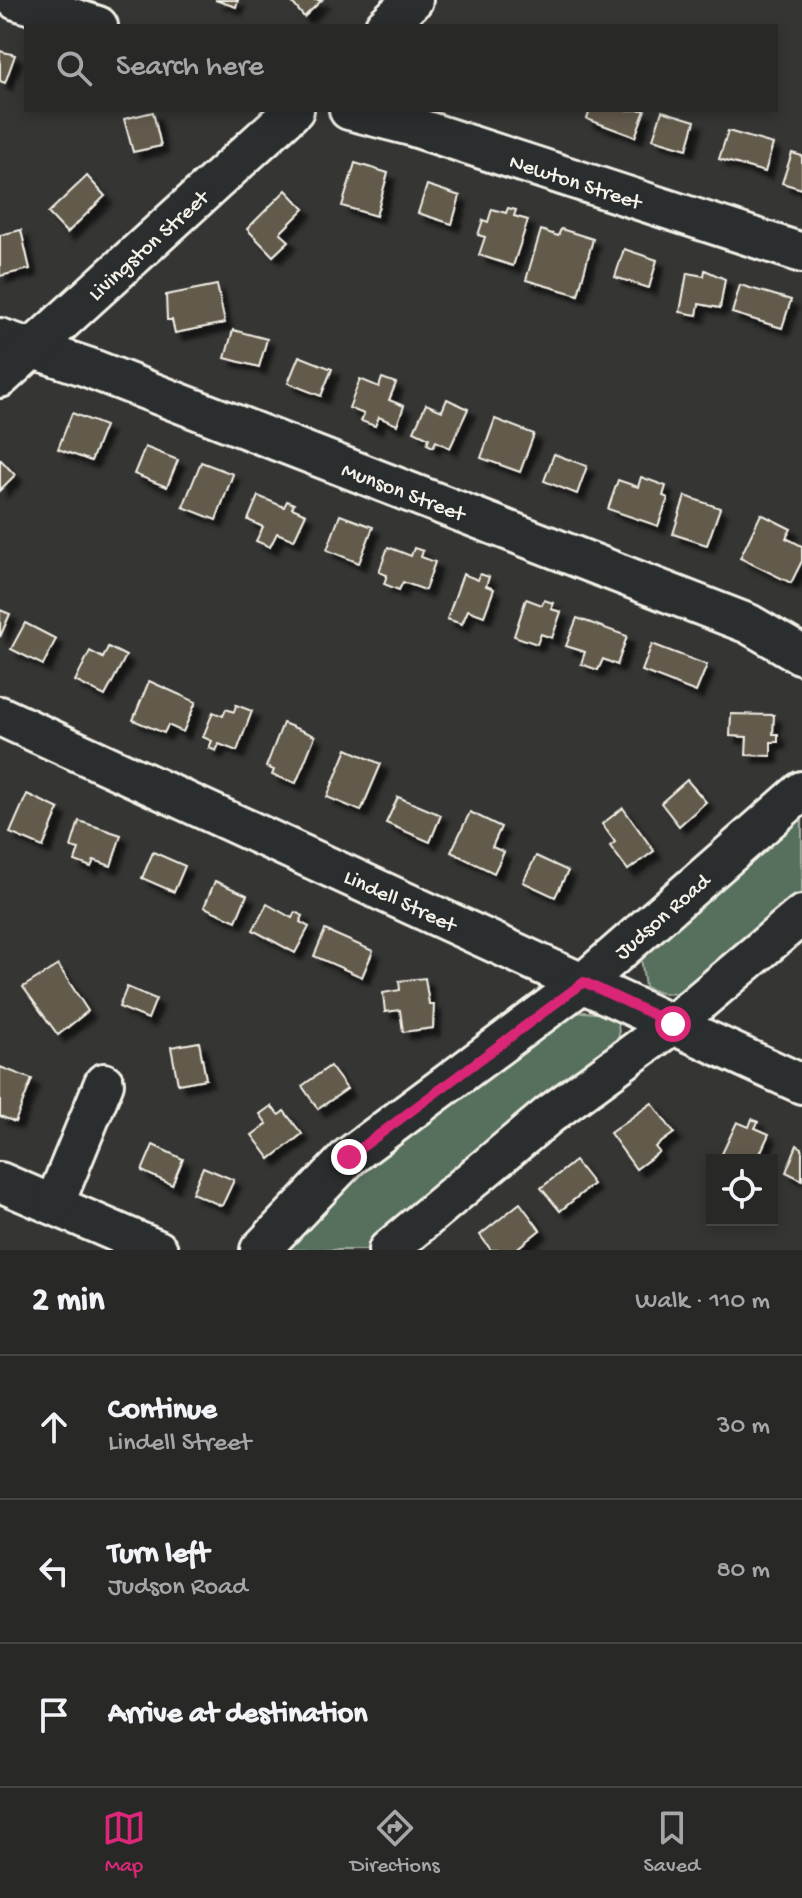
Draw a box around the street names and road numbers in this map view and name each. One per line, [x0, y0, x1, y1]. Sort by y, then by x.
street label: Newton Street [505, 150, 646, 218]
street label: Livingston Street [84, 185, 217, 308]
street label: Munson Street [337, 458, 470, 530]
street label: Lindell Street [339, 865, 462, 941]
street label: Judson Road [611, 868, 718, 967]

